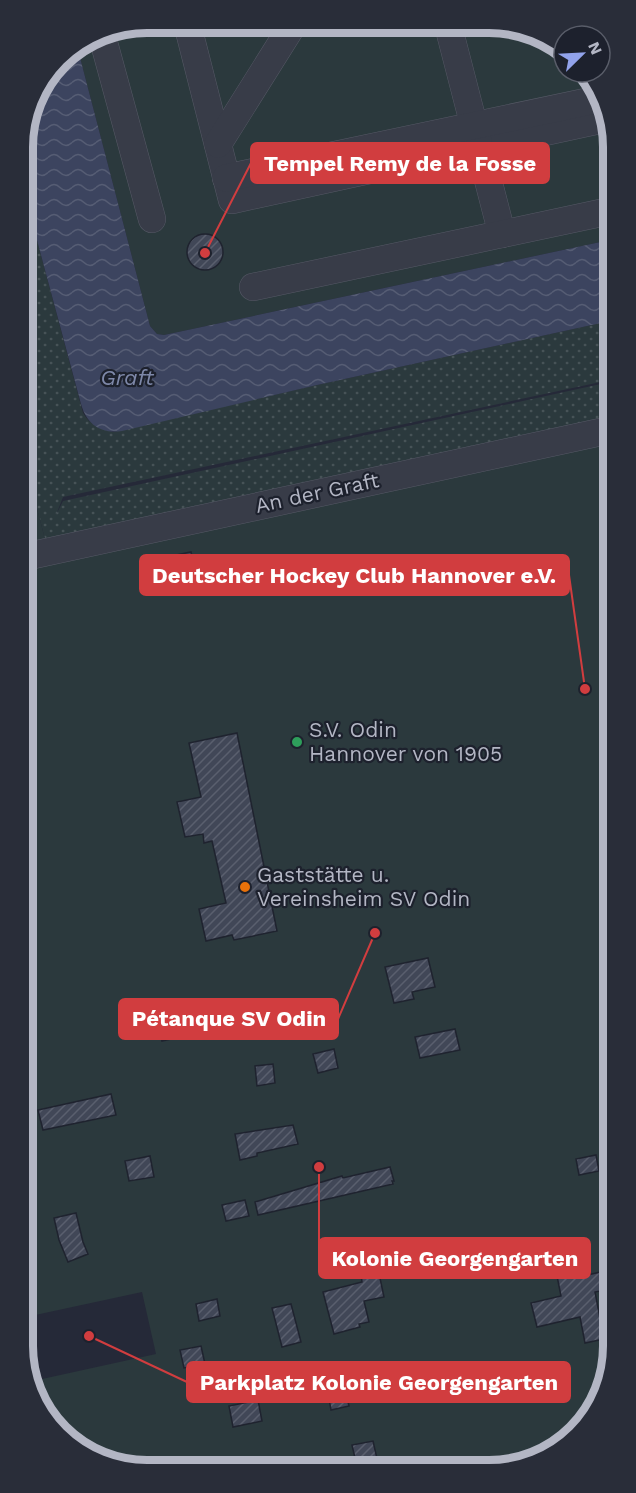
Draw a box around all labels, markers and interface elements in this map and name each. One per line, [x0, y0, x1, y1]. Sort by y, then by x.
north arrow [552, 24, 612, 84]
text: N [584, 39, 606, 57]
callout: Tempel Remy de la Fosse [251, 143, 549, 183]
text: Tempel Remy de la Fosse [264, 151, 536, 176]
water label: Graft [100, 365, 155, 390]
street label: An der Graft [253, 467, 381, 518]
callout: Deutscher Hockey Club Hannover e.V. [140, 555, 569, 595]
text: Deutscher Hockey Club Hannover e.V. [152, 563, 556, 588]
place label: S.V. Odin Hannover von 1905 [309, 717, 502, 766]
marker: S.V. Odin Hannover von 1905 [290, 735, 304, 749]
place label: Gaststätte u. Vereinsheim SV Odin [257, 862, 470, 911]
marker: Gaststätte u. Vereinsheim SV Odin [238, 880, 252, 894]
callout: Pétanque SV Odin [119, 999, 338, 1039]
text: Pétanque SV Odin [132, 1006, 326, 1031]
callout: Kolonie Georgengarten [319, 1238, 590, 1278]
text: Kolonie Georgengarten [332, 1246, 578, 1271]
callout: Parkplatz Kolonie Georgengarten [187, 1362, 570, 1402]
text: Parkplatz Kolonie Georgengarten [200, 1370, 558, 1395]

